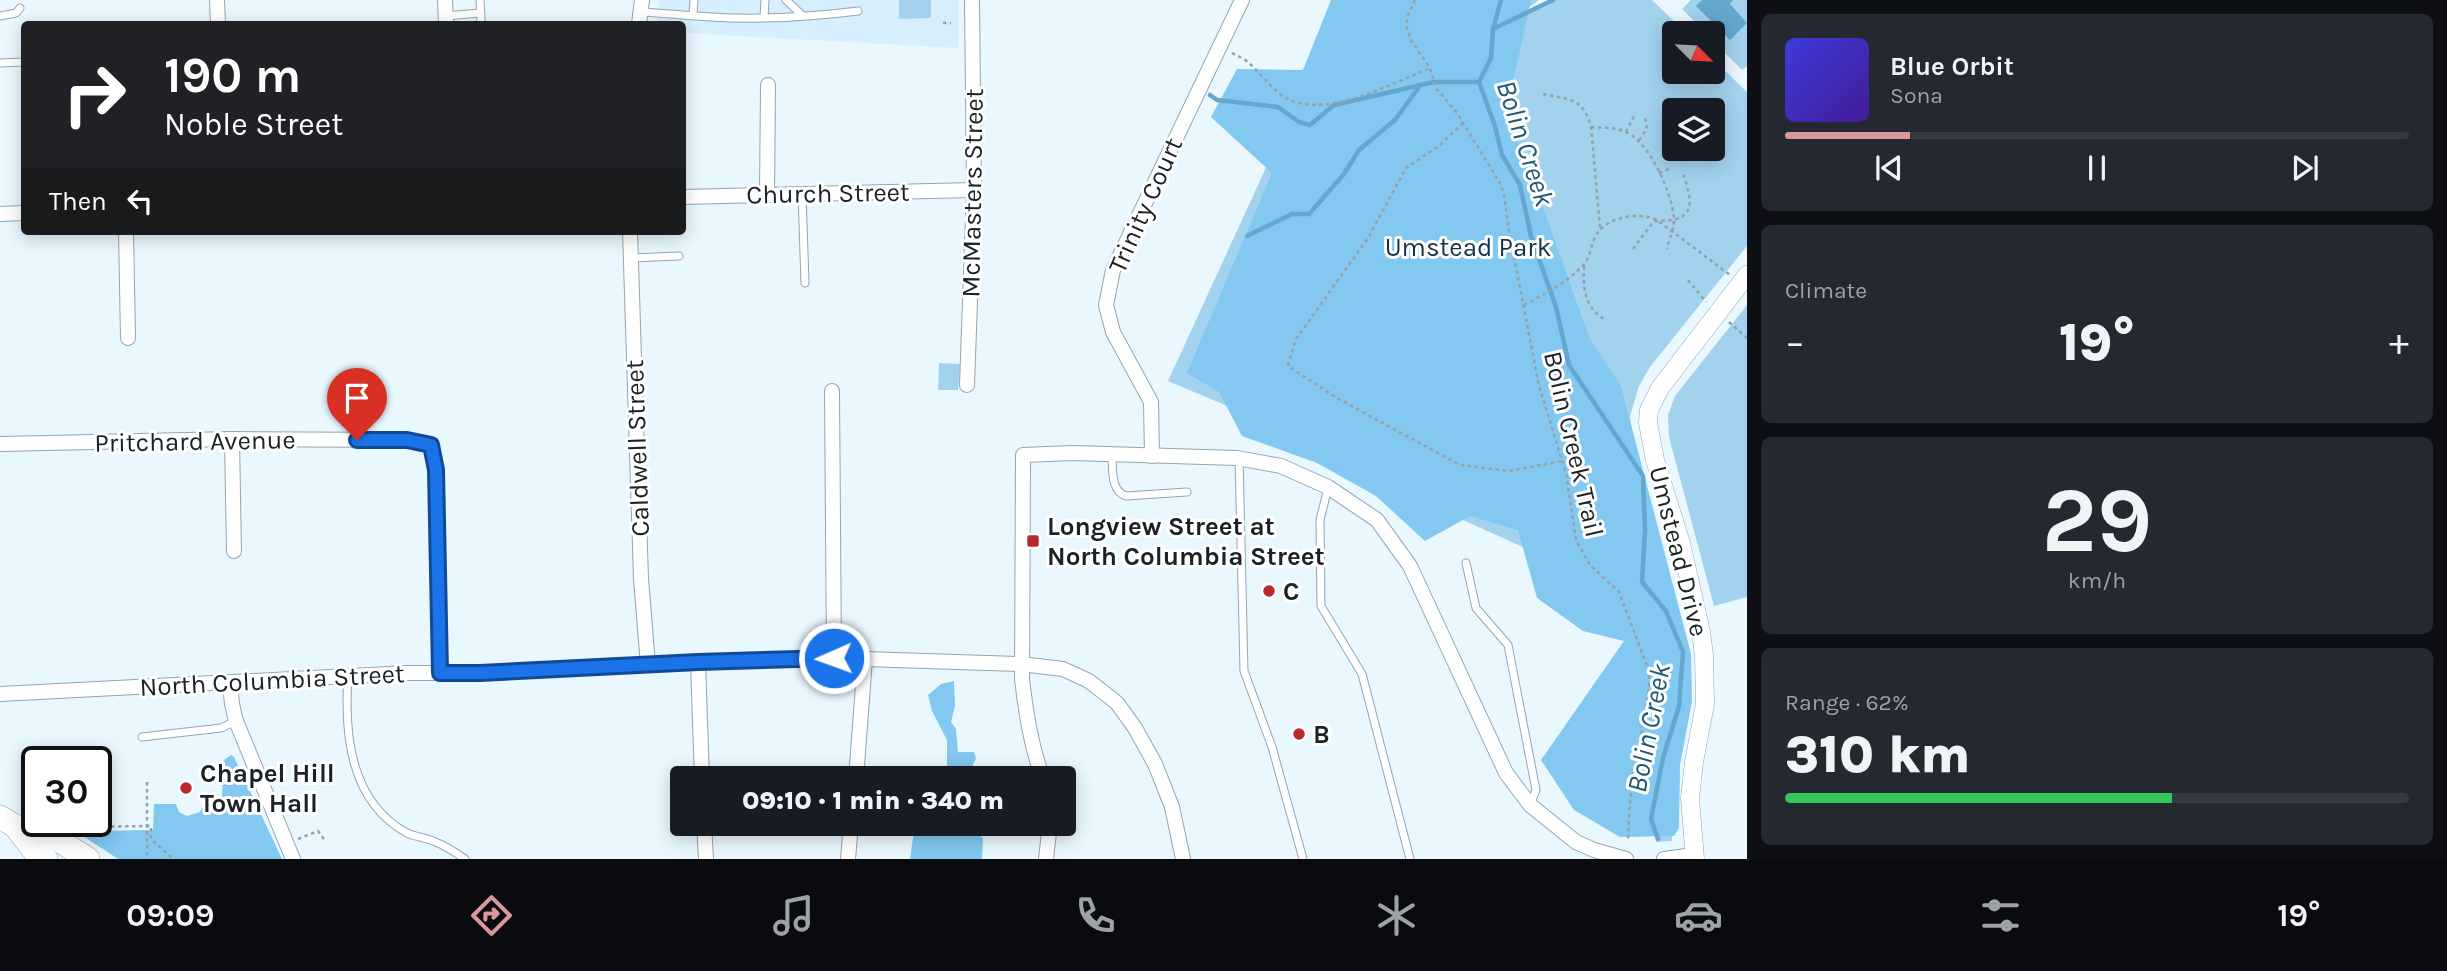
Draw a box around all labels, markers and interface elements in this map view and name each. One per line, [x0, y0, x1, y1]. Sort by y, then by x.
north arrow [1662, 21, 1726, 84]
map controls [1662, 21, 1725, 161]
text: 190 m [164, 47, 301, 104]
icon: right [49, 49, 140, 140]
text: Blue Orbit [1890, 51, 2014, 82]
water label: Bolin Creek [1490, 76, 1562, 211]
text: Sona [1890, 82, 1943, 109]
street label: McMasters Street [955, 88, 990, 298]
button: layers [1662, 98, 1725, 161]
text: Noble Street [164, 106, 343, 143]
street label: Trinity Court [1102, 133, 1189, 278]
icon: previous [1870, 149, 1908, 187]
icon: pause [2078, 149, 2116, 187]
icon: next [2286, 149, 2324, 187]
street label: Church Street [746, 177, 910, 210]
icon: left [121, 182, 159, 220]
text: Then [49, 186, 107, 217]
park label: Umstead Park [1385, 232, 1551, 263]
text: Climate [1785, 277, 1867, 304]
text: 19° [2059, 312, 2135, 373]
text: − [1785, 320, 1805, 365]
text: + [2389, 320, 2409, 365]
street label: Bolin Creek Trail [1537, 348, 1610, 540]
street label: Caldwell Street [619, 359, 656, 537]
pin [327, 368, 387, 440]
icon: arrive [338, 379, 376, 417]
street label: Pritchard Avenue [94, 424, 296, 459]
street label: Umstead Drive [1642, 463, 1715, 640]
text: 29 [2042, 468, 2152, 574]
place label: Longview Street at North Columbia Street [1047, 511, 1325, 572]
marker: Longview Street at North Columbia Street [1025, 533, 1041, 549]
text: km/h [2068, 567, 2126, 594]
place label: C [1283, 576, 1299, 607]
marker: C [1261, 583, 1277, 599]
position arrow [797, 621, 871, 695]
street label: North Columbia Street [139, 658, 406, 703]
water label: Bolin Creek [1620, 660, 1677, 795]
text: Range · 62% [1785, 689, 1909, 716]
place label: B [1313, 719, 1330, 750]
text: 310 km [1785, 724, 1970, 785]
marker: B [1291, 726, 1307, 742]
speed limit sign: 30 [21, 746, 112, 837]
place label: Chapel Hill Town Hall [200, 758, 335, 819]
marker: Chapel Hill Town Hall [178, 780, 194, 796]
text: 09:10 · 1 min · 340 m [742, 785, 1004, 816]
icon: directions [467, 891, 516, 940]
icon: music [769, 891, 818, 940]
icon: phone [1071, 891, 1120, 940]
icon: climate [1372, 891, 1421, 940]
icon: car [1674, 891, 1723, 940]
icon: filters [1976, 891, 2025, 940]
text: 09:09 [126, 897, 214, 934]
text: 19° [2277, 897, 2321, 934]

